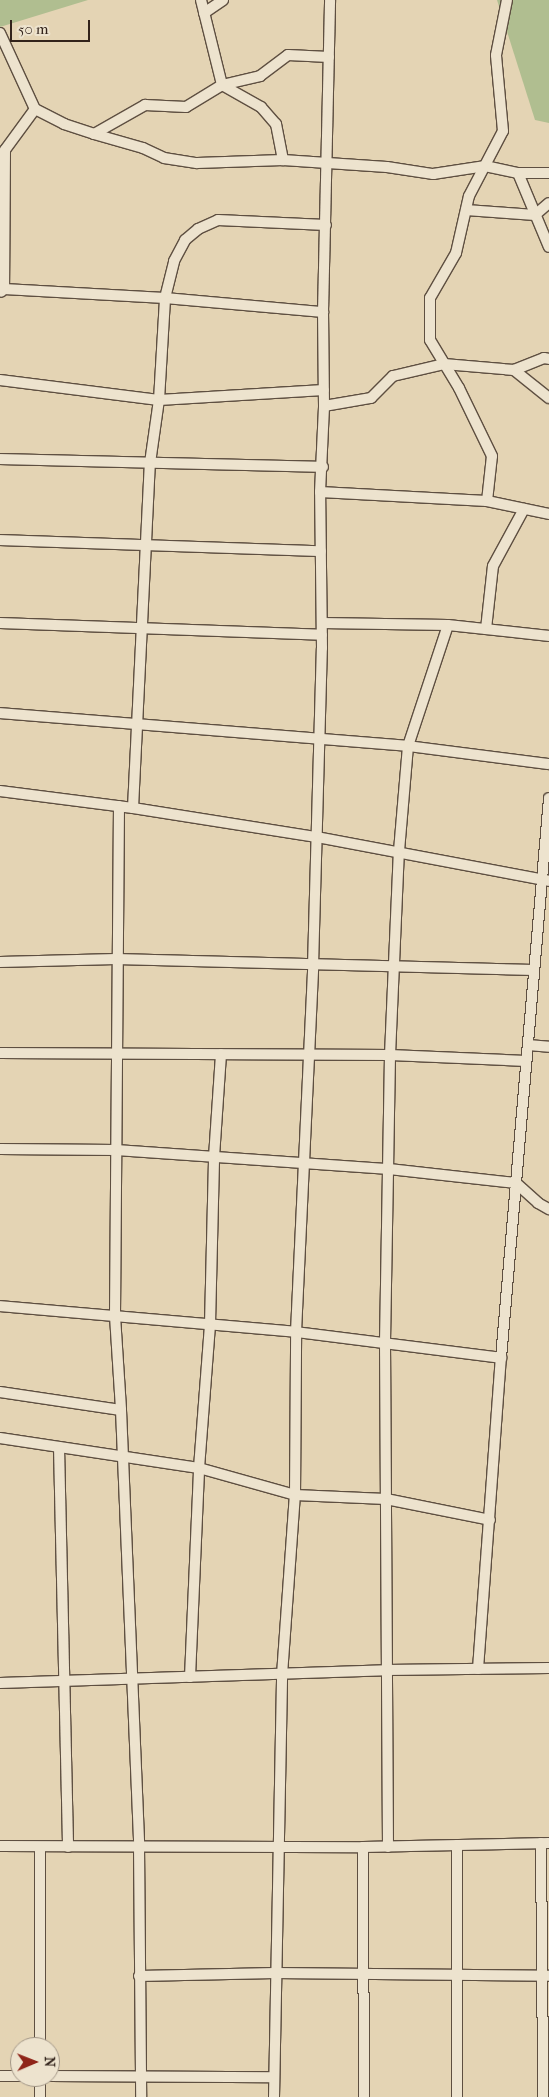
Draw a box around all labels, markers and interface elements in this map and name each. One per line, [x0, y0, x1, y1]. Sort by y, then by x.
scale bar [12, 10, 92, 42]
text: 50 m [18, 20, 48, 38]
north arrow [10, 2037, 60, 2087]
text: N [41, 2056, 58, 2067]

